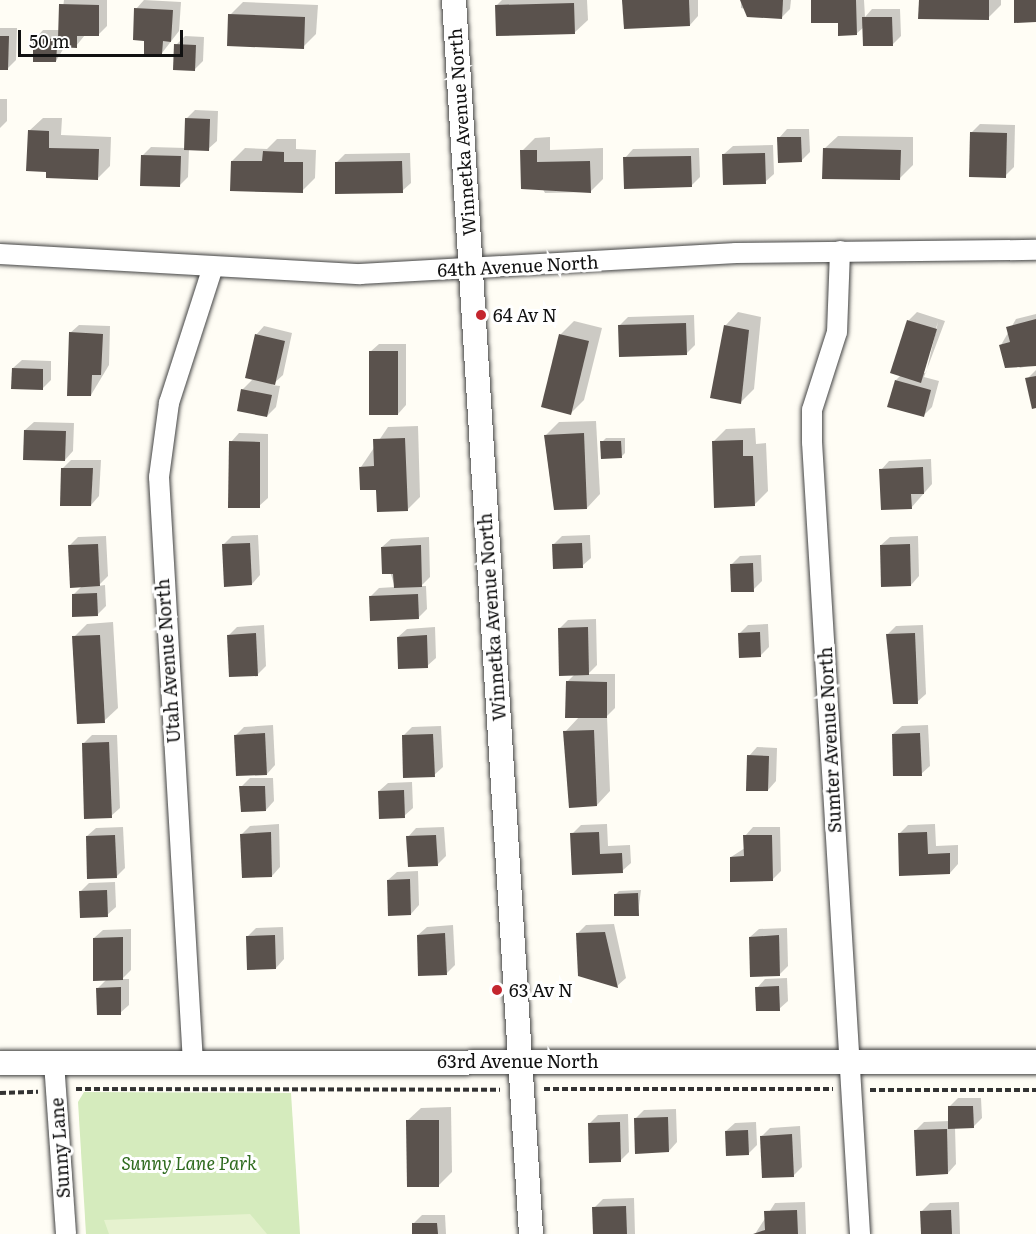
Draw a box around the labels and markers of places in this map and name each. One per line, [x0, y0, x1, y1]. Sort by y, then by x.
place label: 64 Av N [493, 304, 557, 326]
marker: 64 Av N [474, 308, 488, 322]
place label: 63 Av N [509, 979, 573, 1001]
marker: 63 Av N [490, 983, 504, 997]

